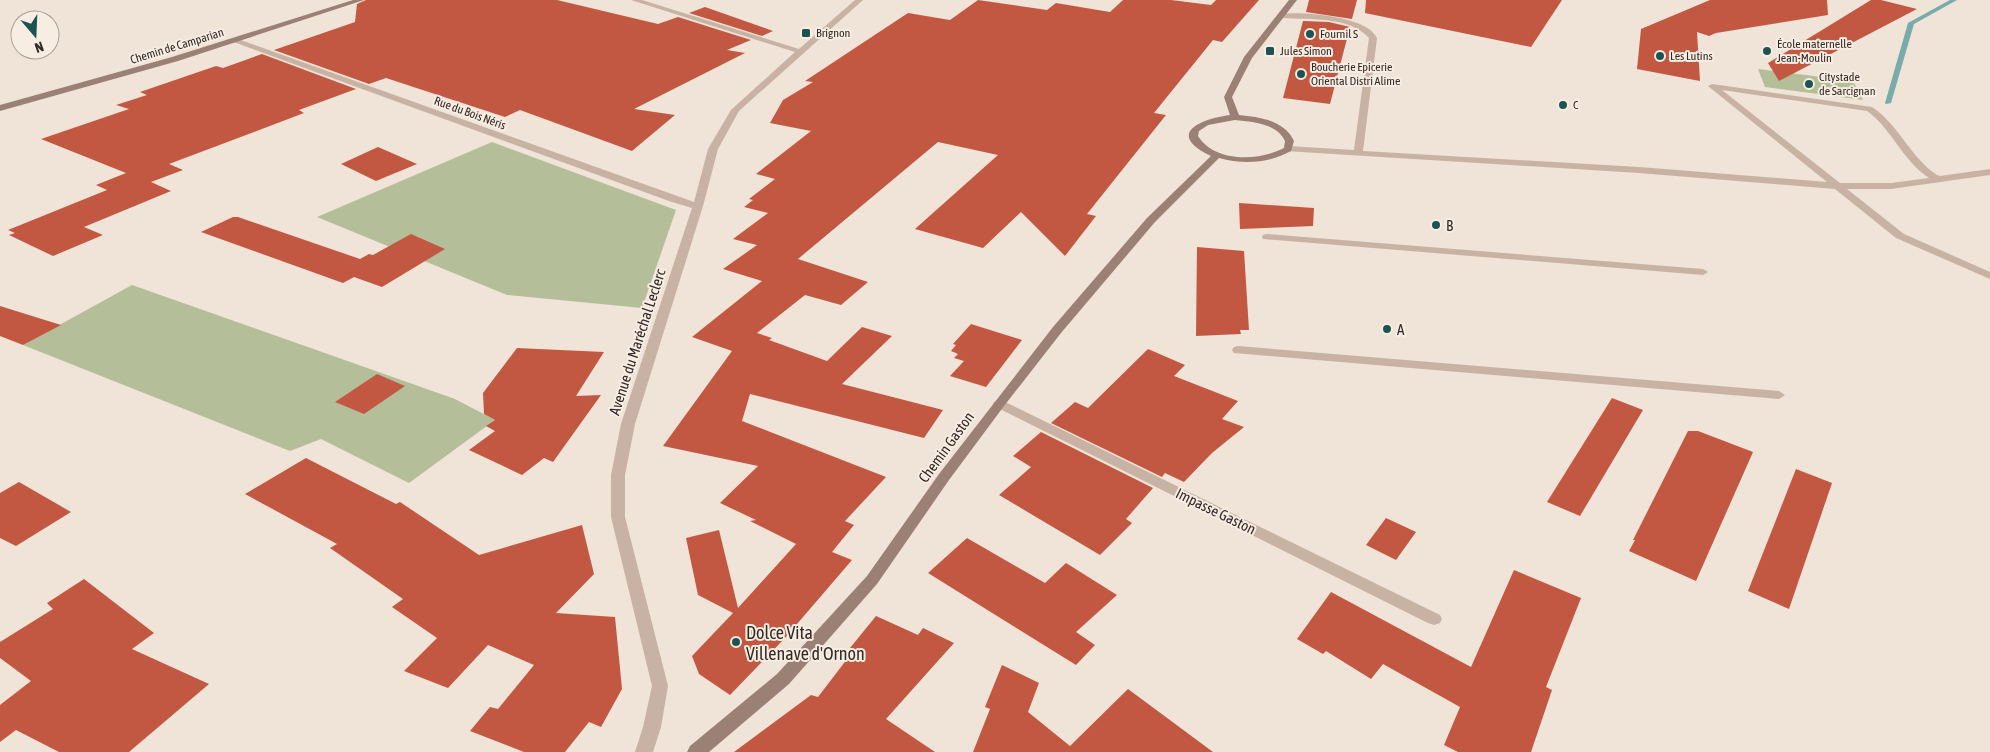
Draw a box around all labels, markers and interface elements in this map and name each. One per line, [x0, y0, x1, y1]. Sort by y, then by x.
north arrow [10, 10, 60, 60]
street label: Chemin de Camparian [129, 25, 225, 67]
place label: Brignon [816, 26, 850, 40]
marker: Brignon [800, 27, 812, 39]
place label: Fournil S [1320, 27, 1358, 41]
marker: Fournil S [1304, 28, 1316, 40]
place label: École maternelle Jean-Moulin [1777, 37, 1852, 65]
text: N [33, 38, 46, 56]
place label: Jules Simon [1280, 44, 1332, 58]
marker: Jules Simon [1264, 45, 1276, 57]
marker: École maternelle Jean-Moulin [1761, 45, 1773, 57]
place label: Les Lutins [1670, 49, 1713, 63]
marker: Les Lutins [1654, 50, 1666, 62]
place label: Boucherie Epicerie Oriental Distri Alime [1311, 60, 1400, 88]
marker: Boucherie Epicerie Oriental Distri Alime [1295, 68, 1307, 80]
place label: Citystade de Sarcignan [1819, 70, 1876, 98]
marker: Citystade de Sarcignan [1803, 78, 1815, 90]
street label: Rue du Bois Néris [432, 94, 508, 132]
place label: C [1573, 98, 1579, 112]
marker: C [1557, 99, 1569, 111]
place label: B [1446, 217, 1453, 234]
marker: B [1430, 219, 1442, 231]
street label: Avenue du Maréchal Leclerc [605, 266, 669, 417]
place label: A [1397, 321, 1405, 338]
marker: A [1381, 323, 1393, 335]
street label: Chemin Gaston [915, 408, 977, 486]
street label: Impasse Gaston [1173, 484, 1259, 538]
place label: Dolce Vita Villenave d'Ornon [746, 622, 865, 664]
marker: Dolce Vita Villenave d'Ornon [730, 636, 742, 648]

